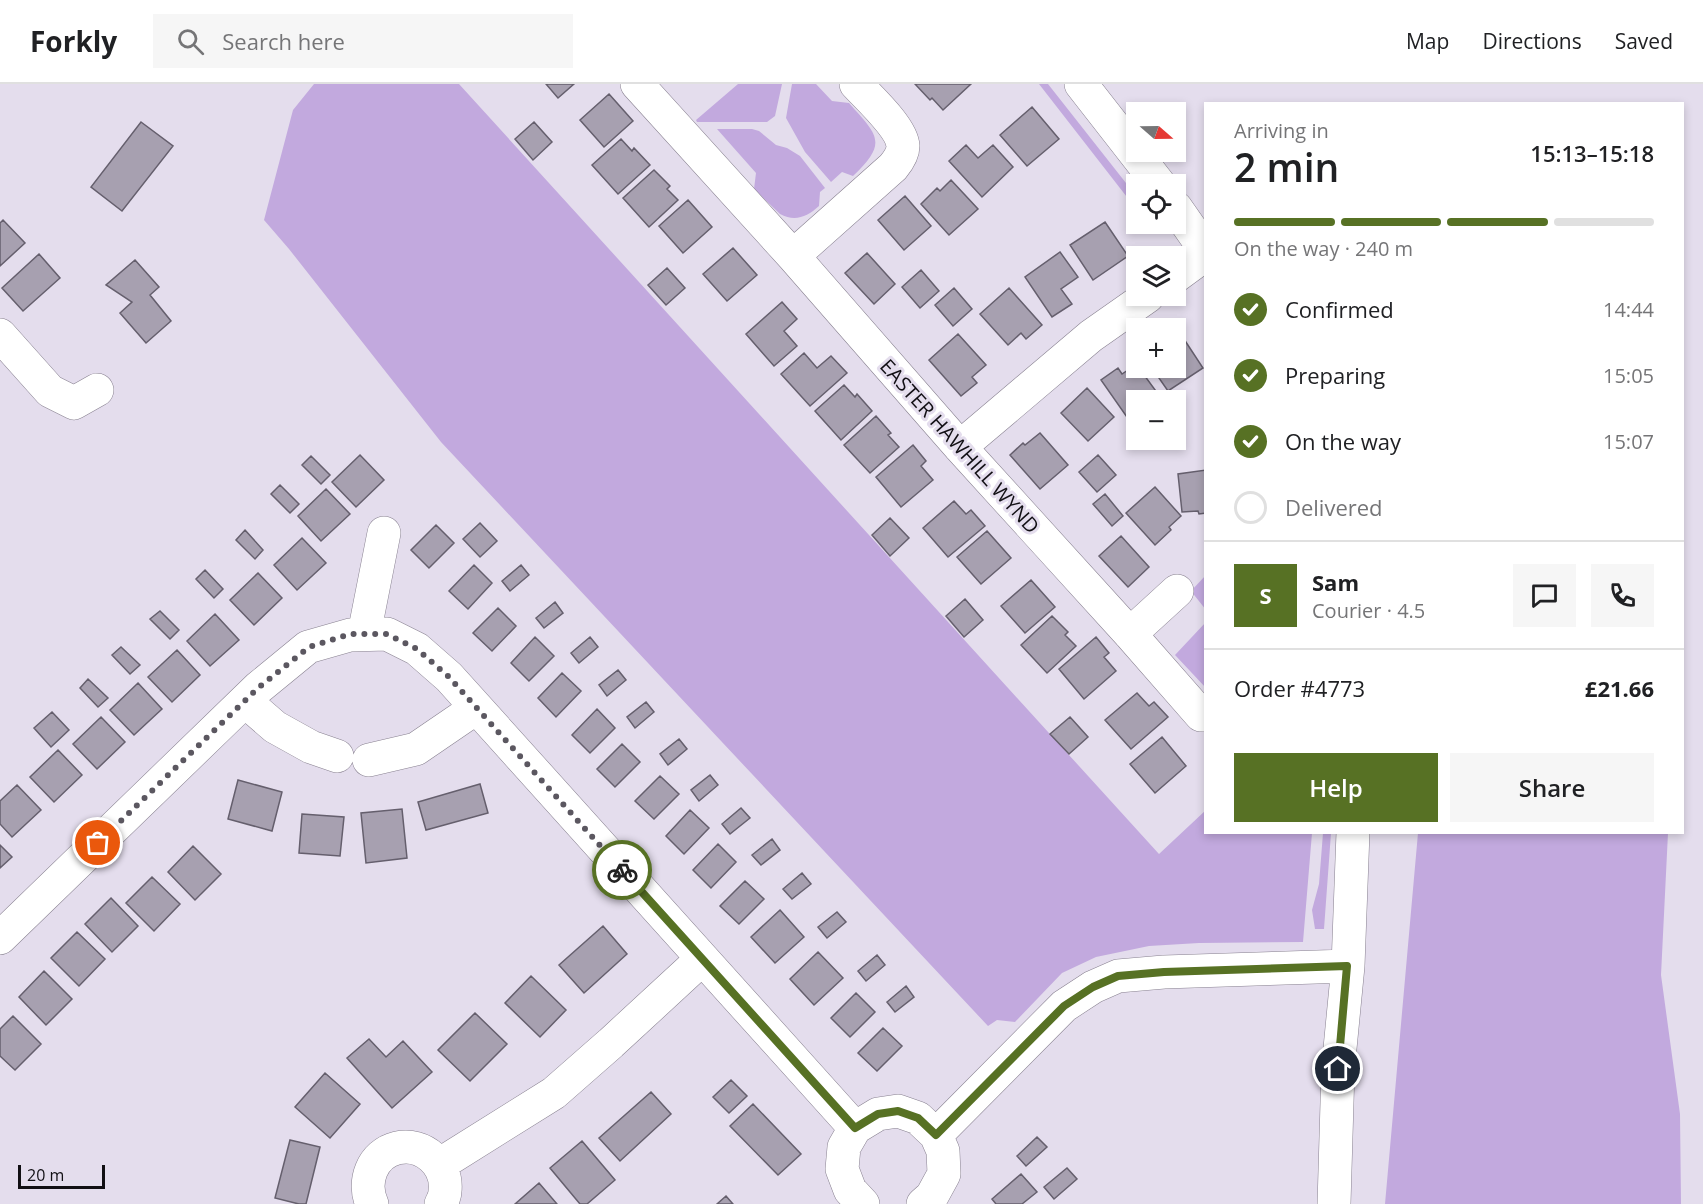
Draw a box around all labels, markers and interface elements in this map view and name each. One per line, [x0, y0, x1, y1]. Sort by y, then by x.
search box [153, 14, 573, 68]
text: Forkly [30, 22, 117, 60]
icon: search [174, 25, 207, 58]
text: Search here [222, 26, 345, 56]
text: Map [1406, 27, 1449, 55]
text: Directions [1482, 27, 1582, 55]
text: Saved [1615, 27, 1673, 55]
north arrow [1126, 102, 1186, 162]
map controls [1126, 102, 1186, 450]
text: Arriving in [1234, 117, 1329, 144]
text: 15:13–15:18 [1530, 138, 1654, 168]
text: 2 min [1234, 140, 1339, 193]
button: locate [1126, 174, 1186, 234]
text: On the way · 240 m [1234, 235, 1413, 262]
button: layers [1126, 246, 1186, 306]
icon: check [1234, 293, 1267, 326]
text: Confirmed [1285, 294, 1394, 324]
text: 14:44 [1603, 296, 1654, 323]
button: + [1126, 318, 1186, 378]
street label: EASTER HAWHILL WYND [874, 353, 1046, 539]
icon: check [1234, 359, 1267, 392]
text: Preparing [1285, 360, 1385, 390]
text: 15:05 [1603, 362, 1654, 389]
button: − [1126, 390, 1186, 450]
icon: check [1234, 425, 1267, 458]
text: On the way [1285, 426, 1401, 456]
text: 15:07 [1603, 428, 1654, 455]
text: Delivered [1285, 492, 1383, 522]
button: chat [1513, 564, 1576, 627]
button: phone [1591, 564, 1654, 627]
text: Sam [1312, 567, 1359, 597]
text: S [1259, 580, 1272, 610]
text: Courier · 4.5 [1312, 597, 1425, 624]
text: Order #4773 [1234, 673, 1365, 703]
text: £21.66 [1585, 673, 1654, 703]
button: Help [1234, 753, 1438, 822]
button: Share [1450, 753, 1654, 822]
pin [72, 817, 123, 868]
icon: bag [81, 826, 114, 859]
courier [592, 840, 652, 900]
icon: bike [606, 854, 639, 887]
pin [1312, 1043, 1363, 1094]
icon: home [1321, 1052, 1354, 1085]
scale bar [18, 1162, 105, 1190]
text: 20 m [27, 1164, 64, 1186]

